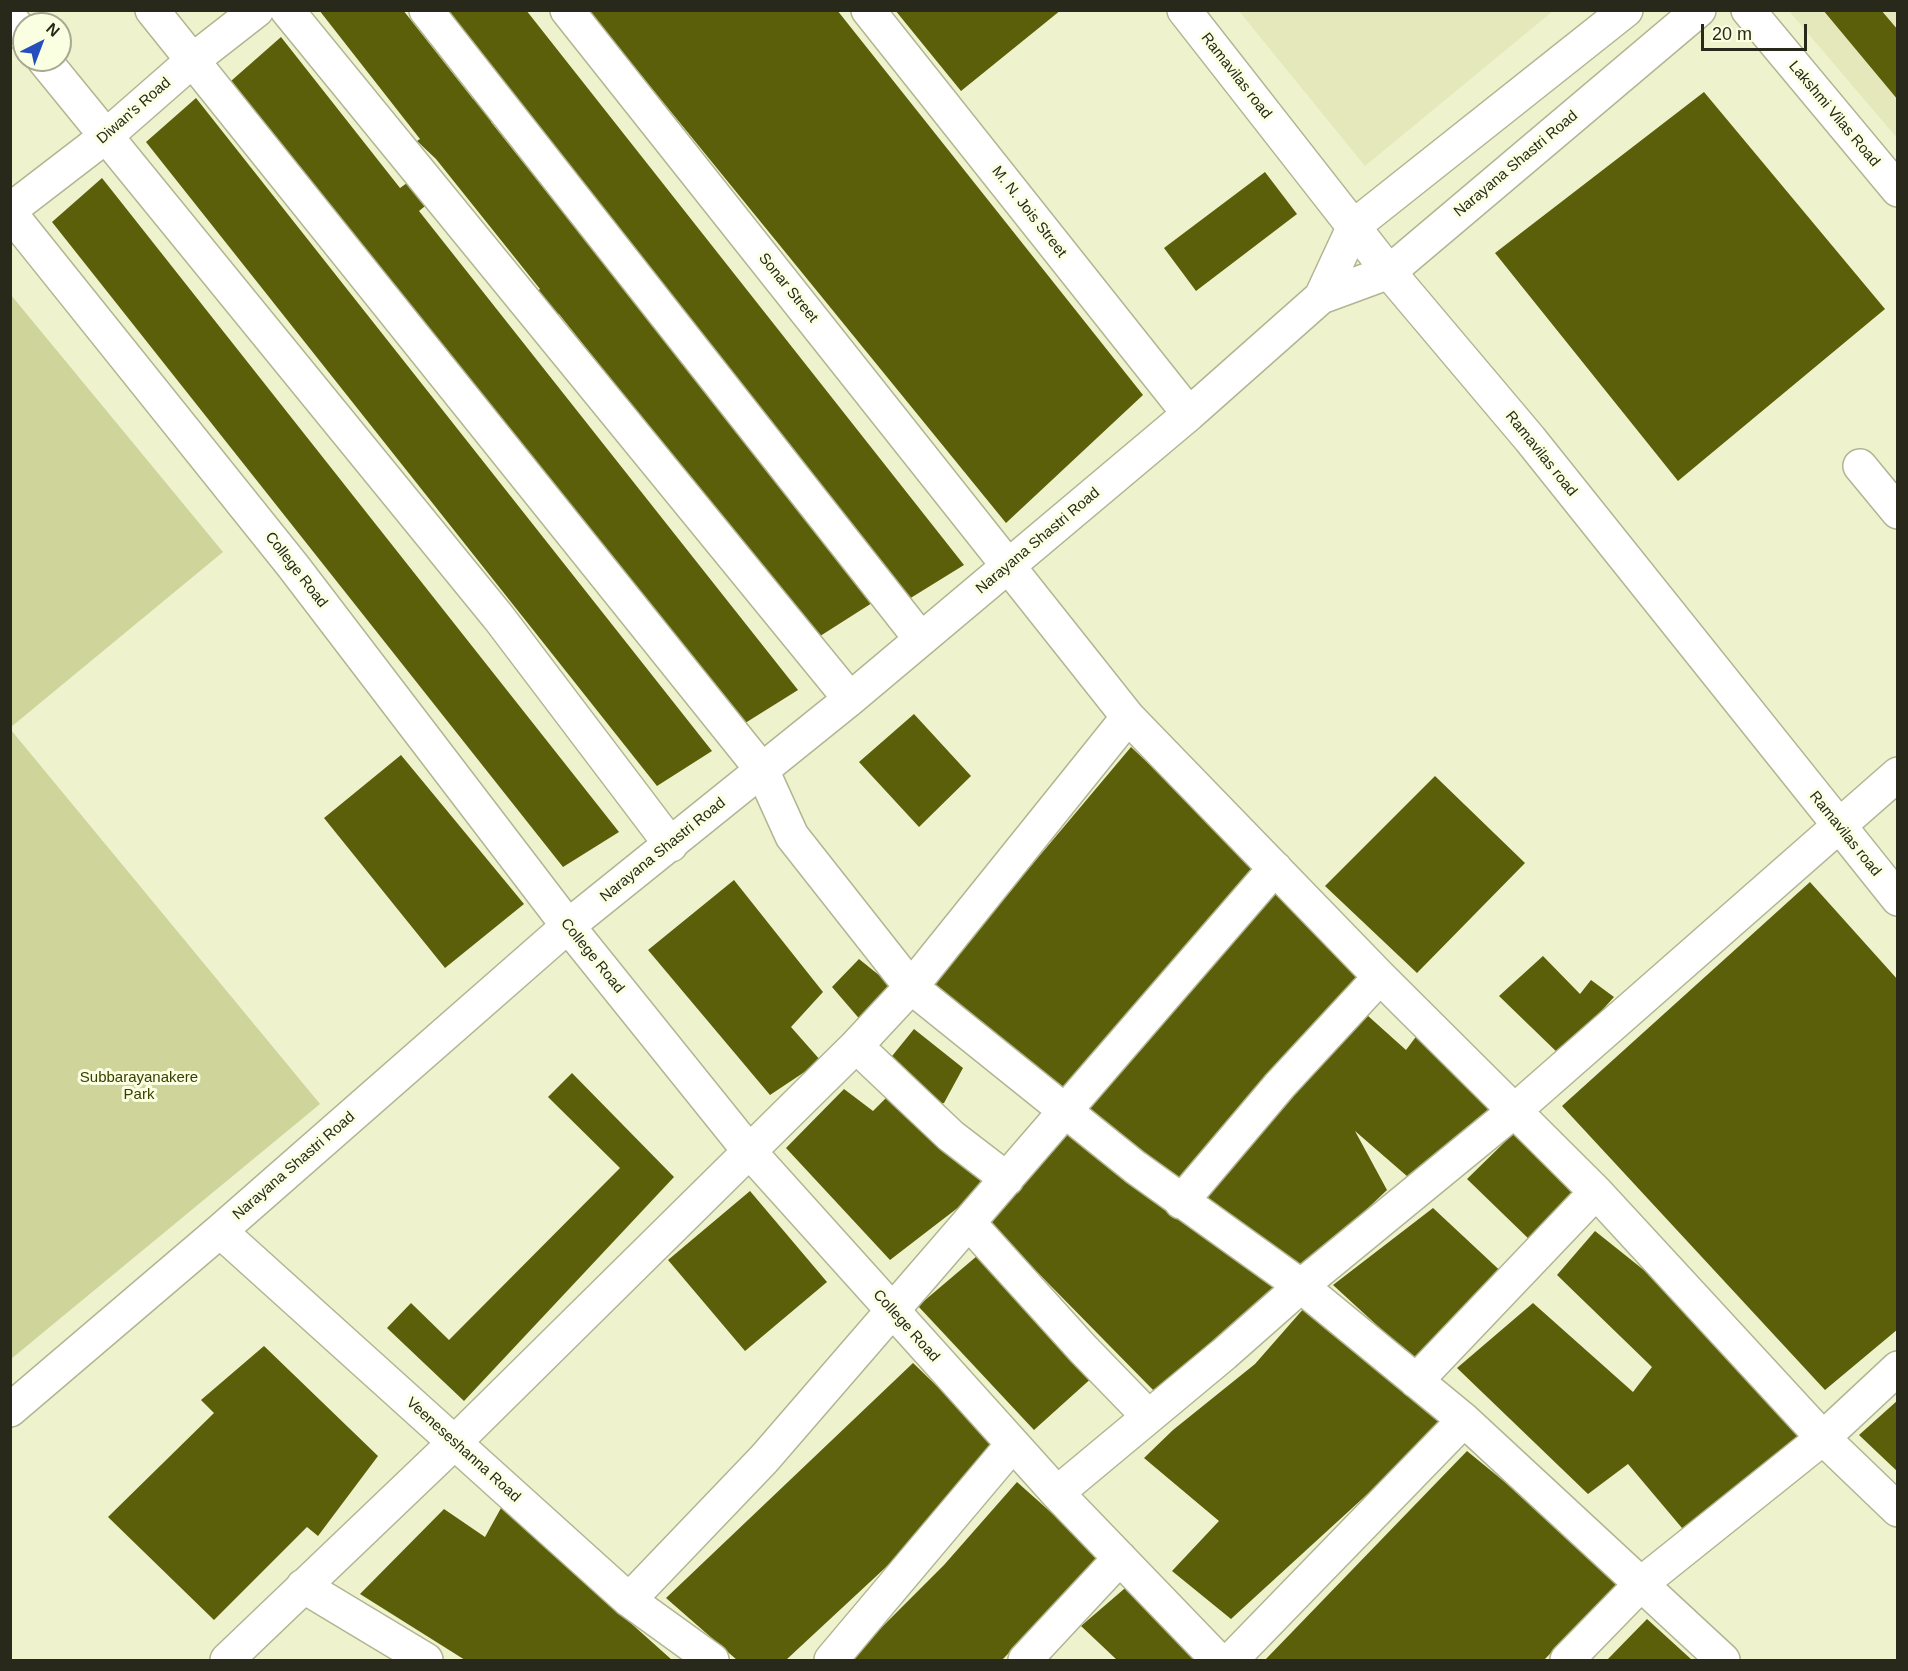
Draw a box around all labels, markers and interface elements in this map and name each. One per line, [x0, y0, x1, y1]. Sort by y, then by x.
north arrow [12, 12, 72, 72]
scale bar [1704, 12, 1810, 50]
text: N [43, 20, 63, 40]
text: 20 m [1712, 24, 1752, 44]
street label: Ramavilas road [1197, 29, 1275, 123]
street label: Lakshmi Vilas Road [1785, 58, 1883, 170]
street label: Diwan's Road [93, 74, 175, 148]
street label: Narayana Shastri Road [1450, 107, 1582, 221]
street label: M. N. Jois Street [988, 163, 1070, 261]
street label: Sonar Street [755, 250, 821, 326]
street label: Ramavilas road [1501, 408, 1581, 500]
street label: Narayana Shastri Road [972, 484, 1104, 598]
street label: College Road [261, 529, 331, 611]
street label: Ramavilas road [1805, 788, 1885, 880]
street label: Narayana Shastri Road [597, 794, 729, 906]
street label: College Road [556, 915, 628, 997]
park label: Subbarayanakere Park [80, 1069, 198, 1104]
street label: Narayana Shastri Road [229, 1108, 359, 1224]
street label: College Road [869, 1286, 943, 1366]
street label: Veeneseshanna Road [402, 1394, 524, 1506]

